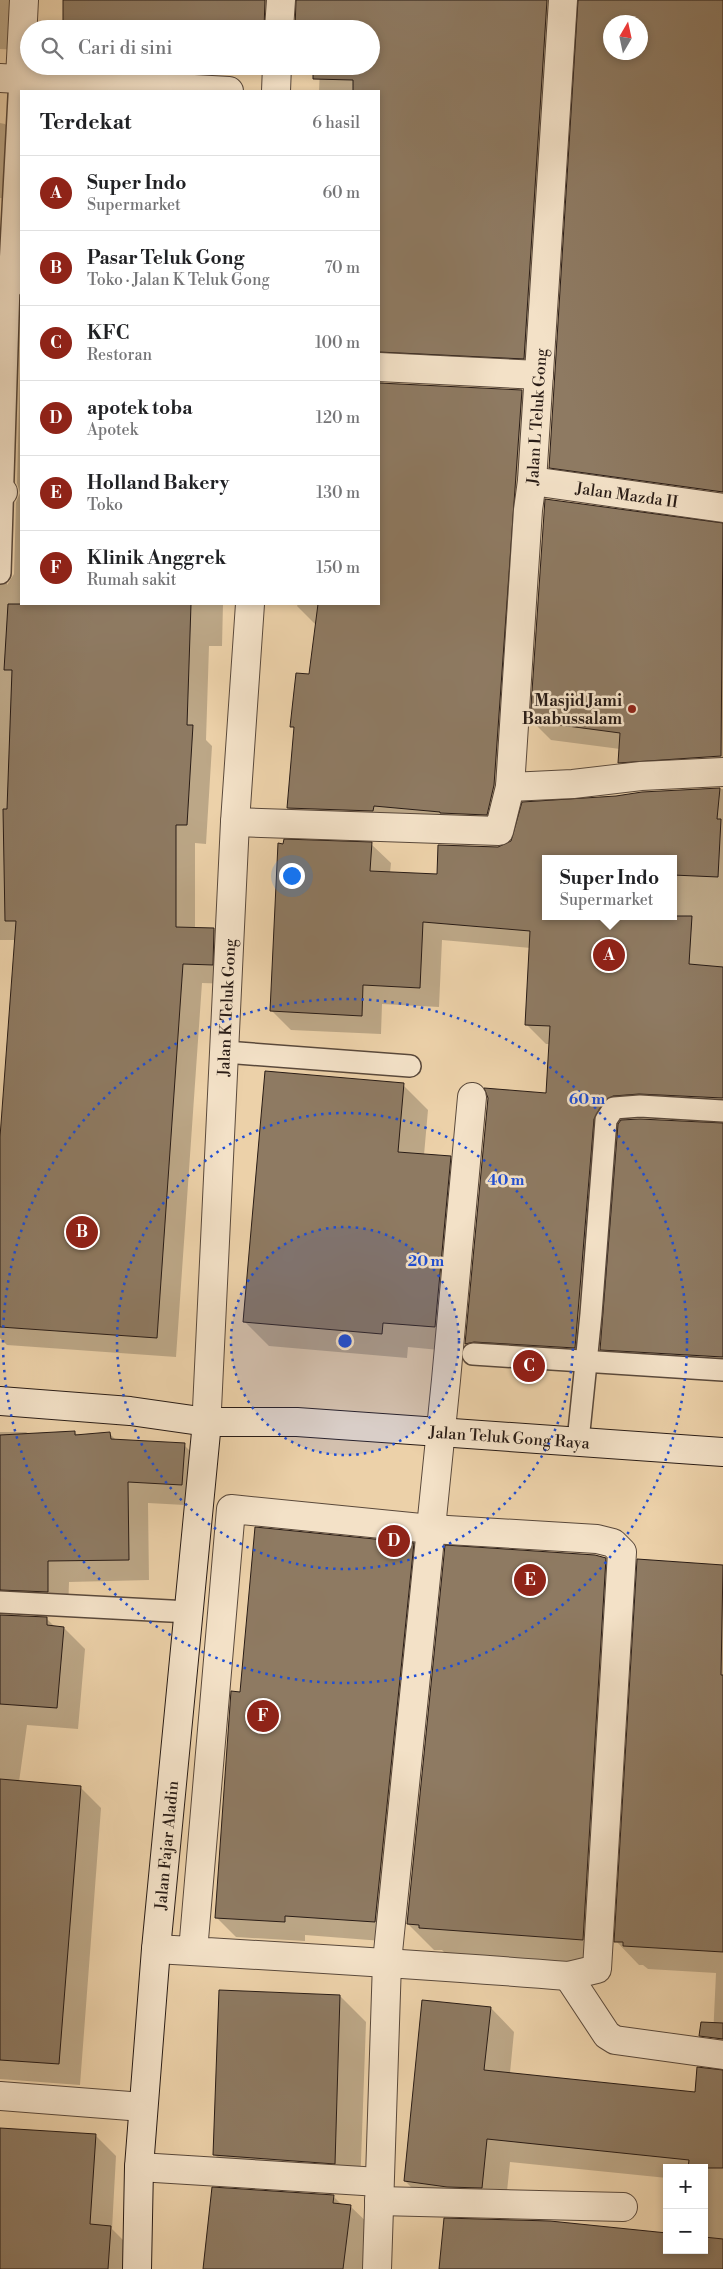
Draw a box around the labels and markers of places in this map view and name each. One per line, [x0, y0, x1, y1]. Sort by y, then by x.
place label: Masjid Jami Baabussalam [522, 691, 622, 729]
marker: Masjid Jami Baabussalam [626, 703, 638, 715]
pin: A [593, 936, 625, 974]
pin: B [66, 1213, 98, 1251]
centre of rings [336, 1332, 354, 1350]
pin: C [513, 1347, 545, 1385]
pin: D [378, 1522, 410, 1560]
pin: E [514, 1561, 546, 1599]
pin: F [247, 1697, 279, 1735]

